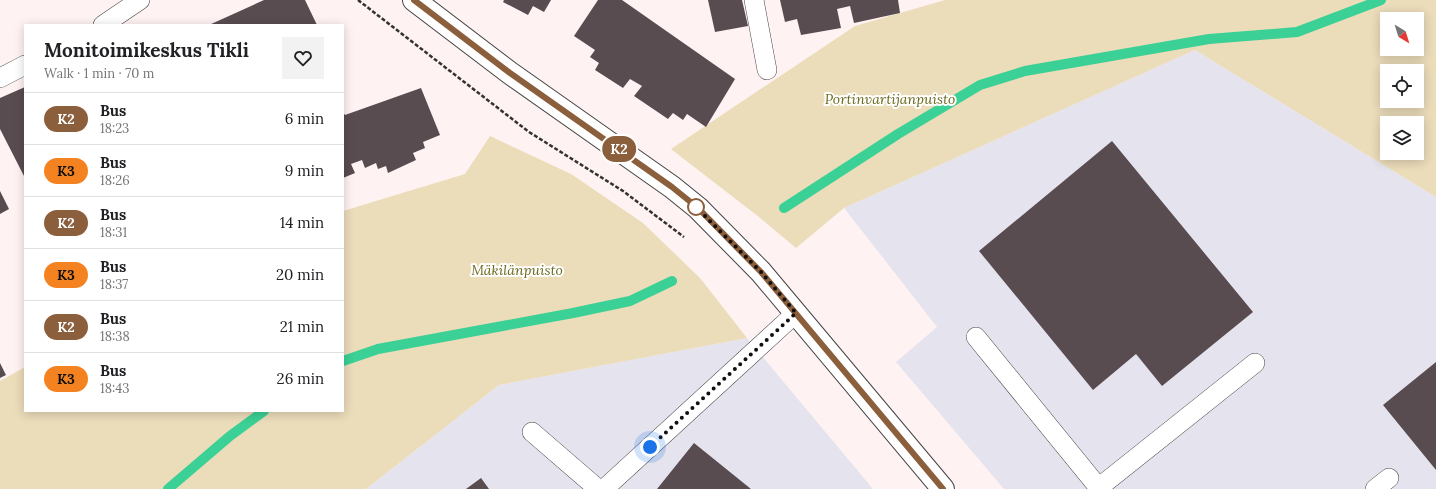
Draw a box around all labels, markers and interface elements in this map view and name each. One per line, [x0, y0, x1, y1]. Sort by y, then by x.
north arrow [1380, 12, 1424, 56]
map controls [1380, 12, 1424, 160]
button: heart [282, 37, 324, 79]
text: Monitoimikeskus Tikli [44, 38, 249, 62]
button: locate [1380, 64, 1424, 108]
text: Walk · 1 min · 70 m [44, 65, 154, 82]
park label: Portinvartijanpuisto [825, 90, 955, 108]
text: Bus [100, 101, 126, 120]
text: 6 min [285, 109, 324, 128]
text: K2 [57, 110, 75, 128]
button: layers [1380, 116, 1424, 160]
text: 18:23 [100, 120, 129, 137]
line badge: K2 [601, 136, 637, 162]
text: K2 [610, 140, 628, 158]
text: Bus [100, 153, 126, 172]
text: 9 min [285, 161, 324, 180]
text: K3 [57, 162, 75, 180]
text: 18:26 [100, 172, 130, 189]
unlabelled marker [687, 198, 705, 216]
text: Bus [100, 205, 126, 224]
text: 14 min [280, 213, 324, 232]
text: K2 [57, 214, 75, 232]
text: 18:31 [100, 224, 127, 241]
text: Bus [100, 257, 126, 276]
park label: Mäkilänpuisto [471, 261, 563, 279]
text: 20 min [276, 265, 324, 284]
text: K3 [57, 266, 75, 284]
text: 18:37 [100, 276, 128, 293]
text: Bus [100, 309, 126, 328]
text: 21 min [280, 317, 324, 336]
text: K2 [57, 318, 75, 336]
text: 18:38 [100, 328, 130, 345]
text: Bus [100, 361, 126, 380]
text: 26 min [277, 369, 324, 388]
text: K3 [57, 370, 75, 388]
text: 18:43 [100, 380, 130, 397]
your location [640, 437, 660, 457]

